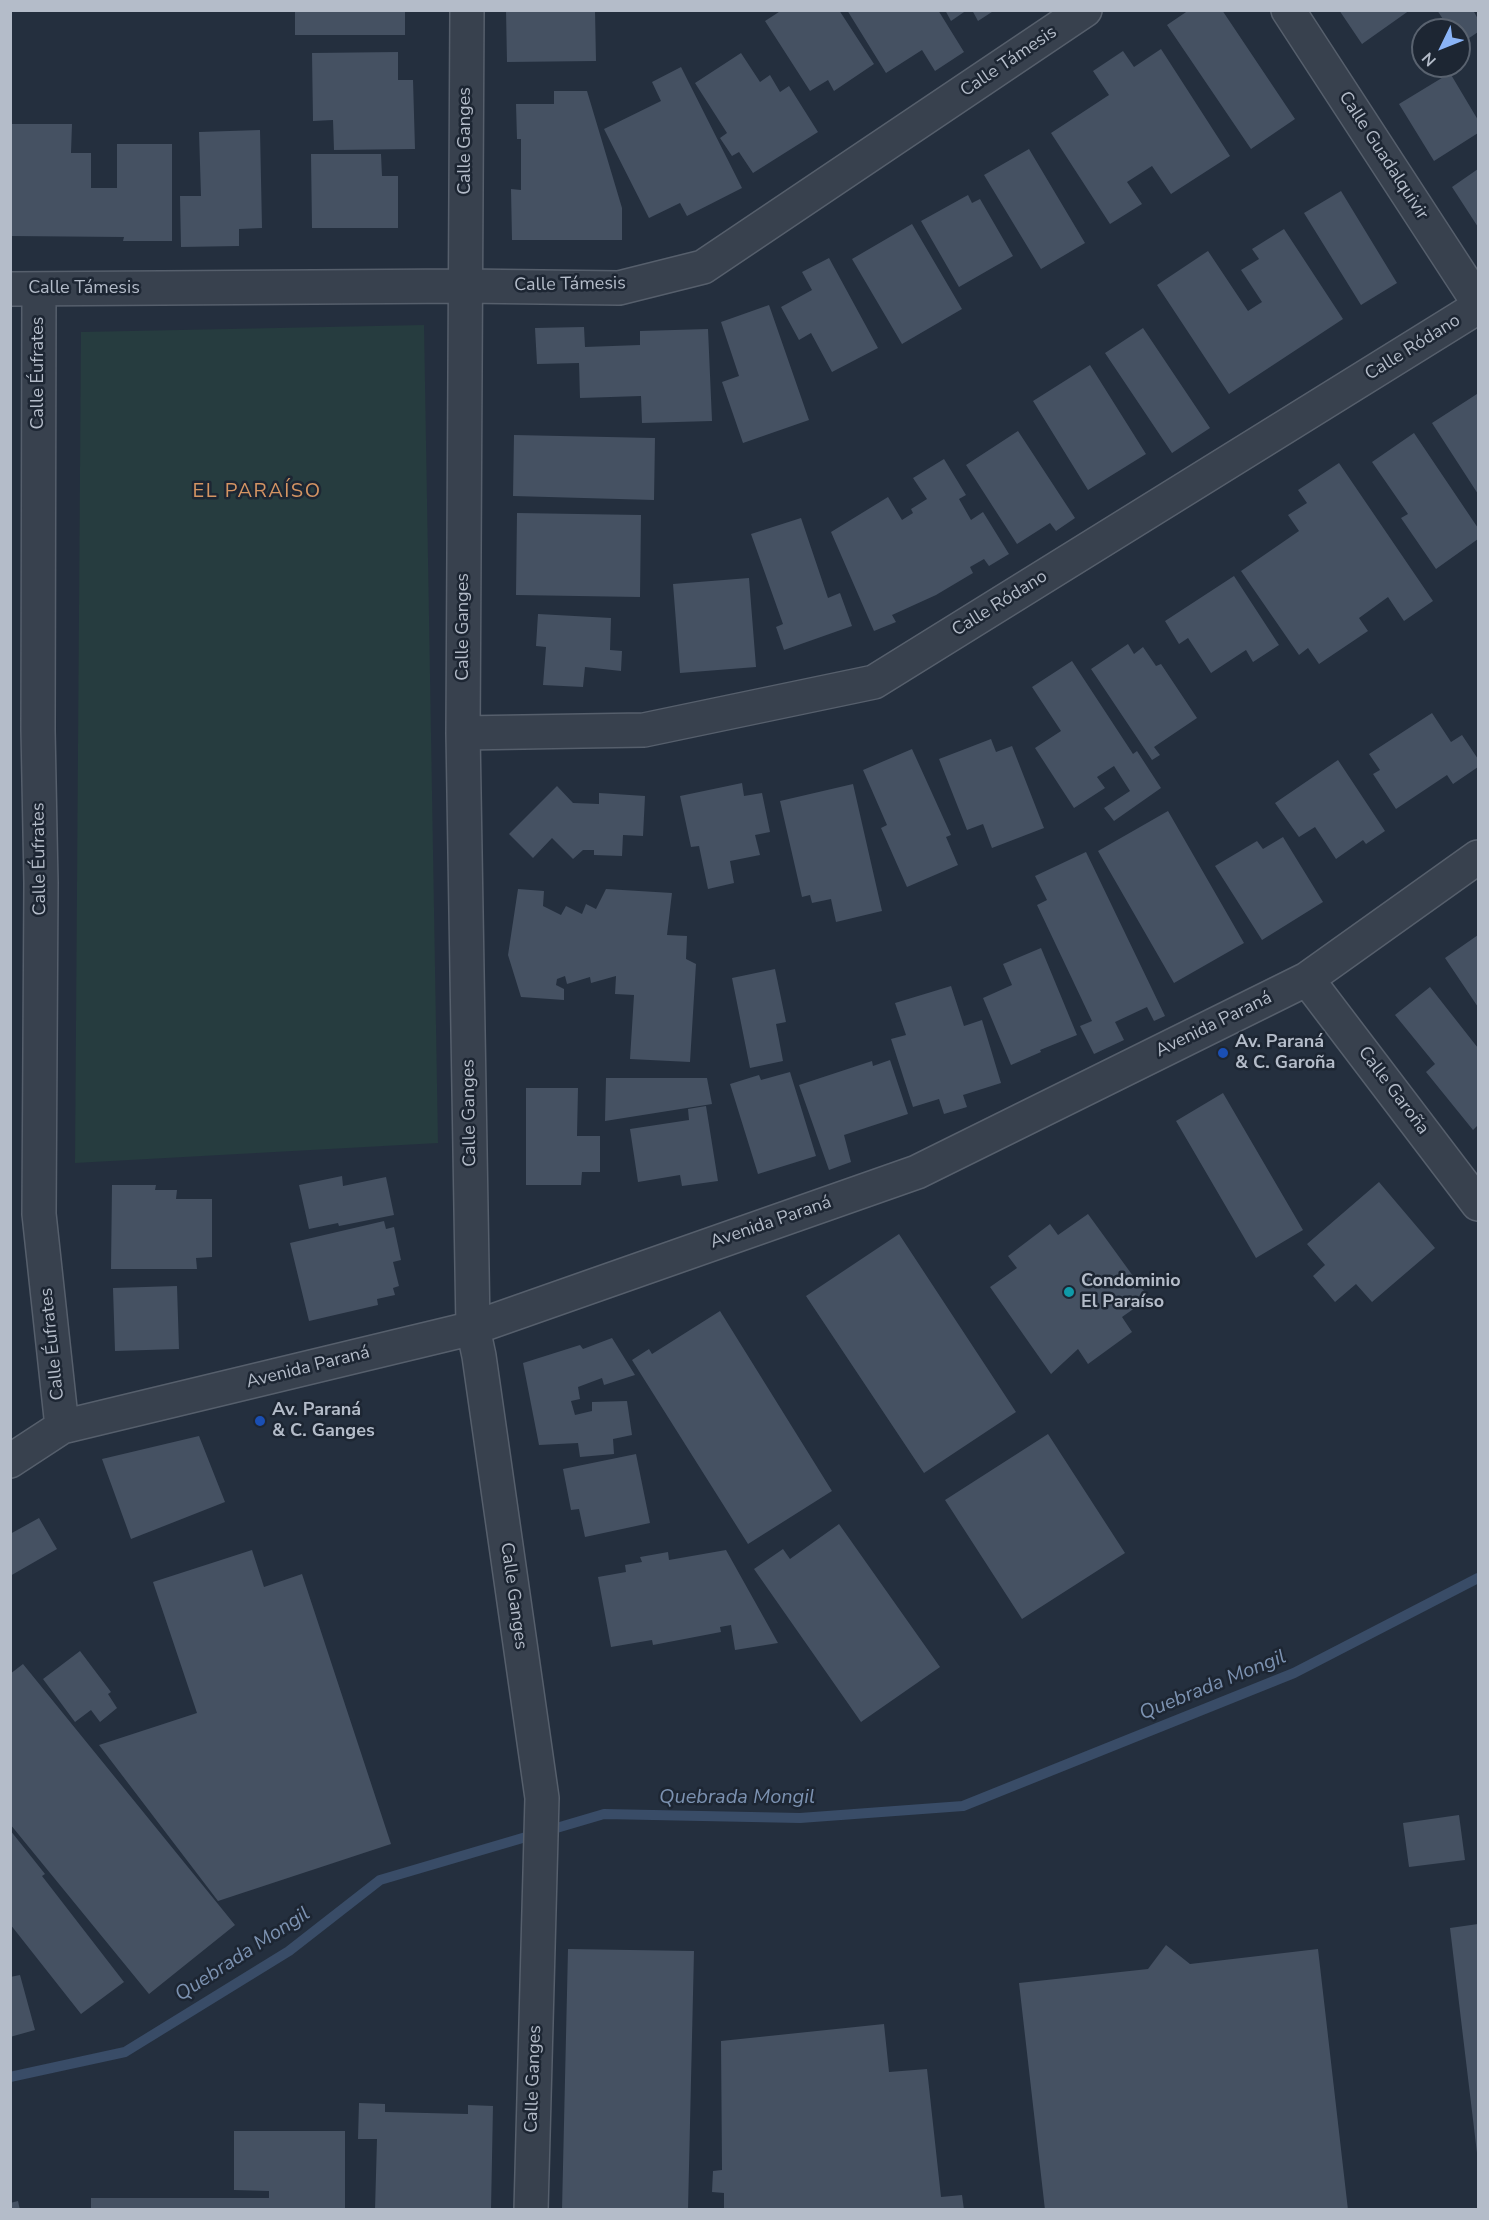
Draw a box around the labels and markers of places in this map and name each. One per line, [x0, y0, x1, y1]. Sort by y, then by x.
place label: Av. Paraná & C. Garoña [1235, 1032, 1335, 1074]
marker: Av. Paraná & C. Garoña [1216, 1046, 1230, 1060]
place label: Condominio El Paraíso [1081, 1271, 1181, 1314]
marker: Condominio El Paraíso [1062, 1285, 1076, 1299]
place label: Av. Paraná & C. Ganges [272, 1400, 375, 1442]
marker: Av. Paraná & C. Ganges [253, 1414, 267, 1428]

